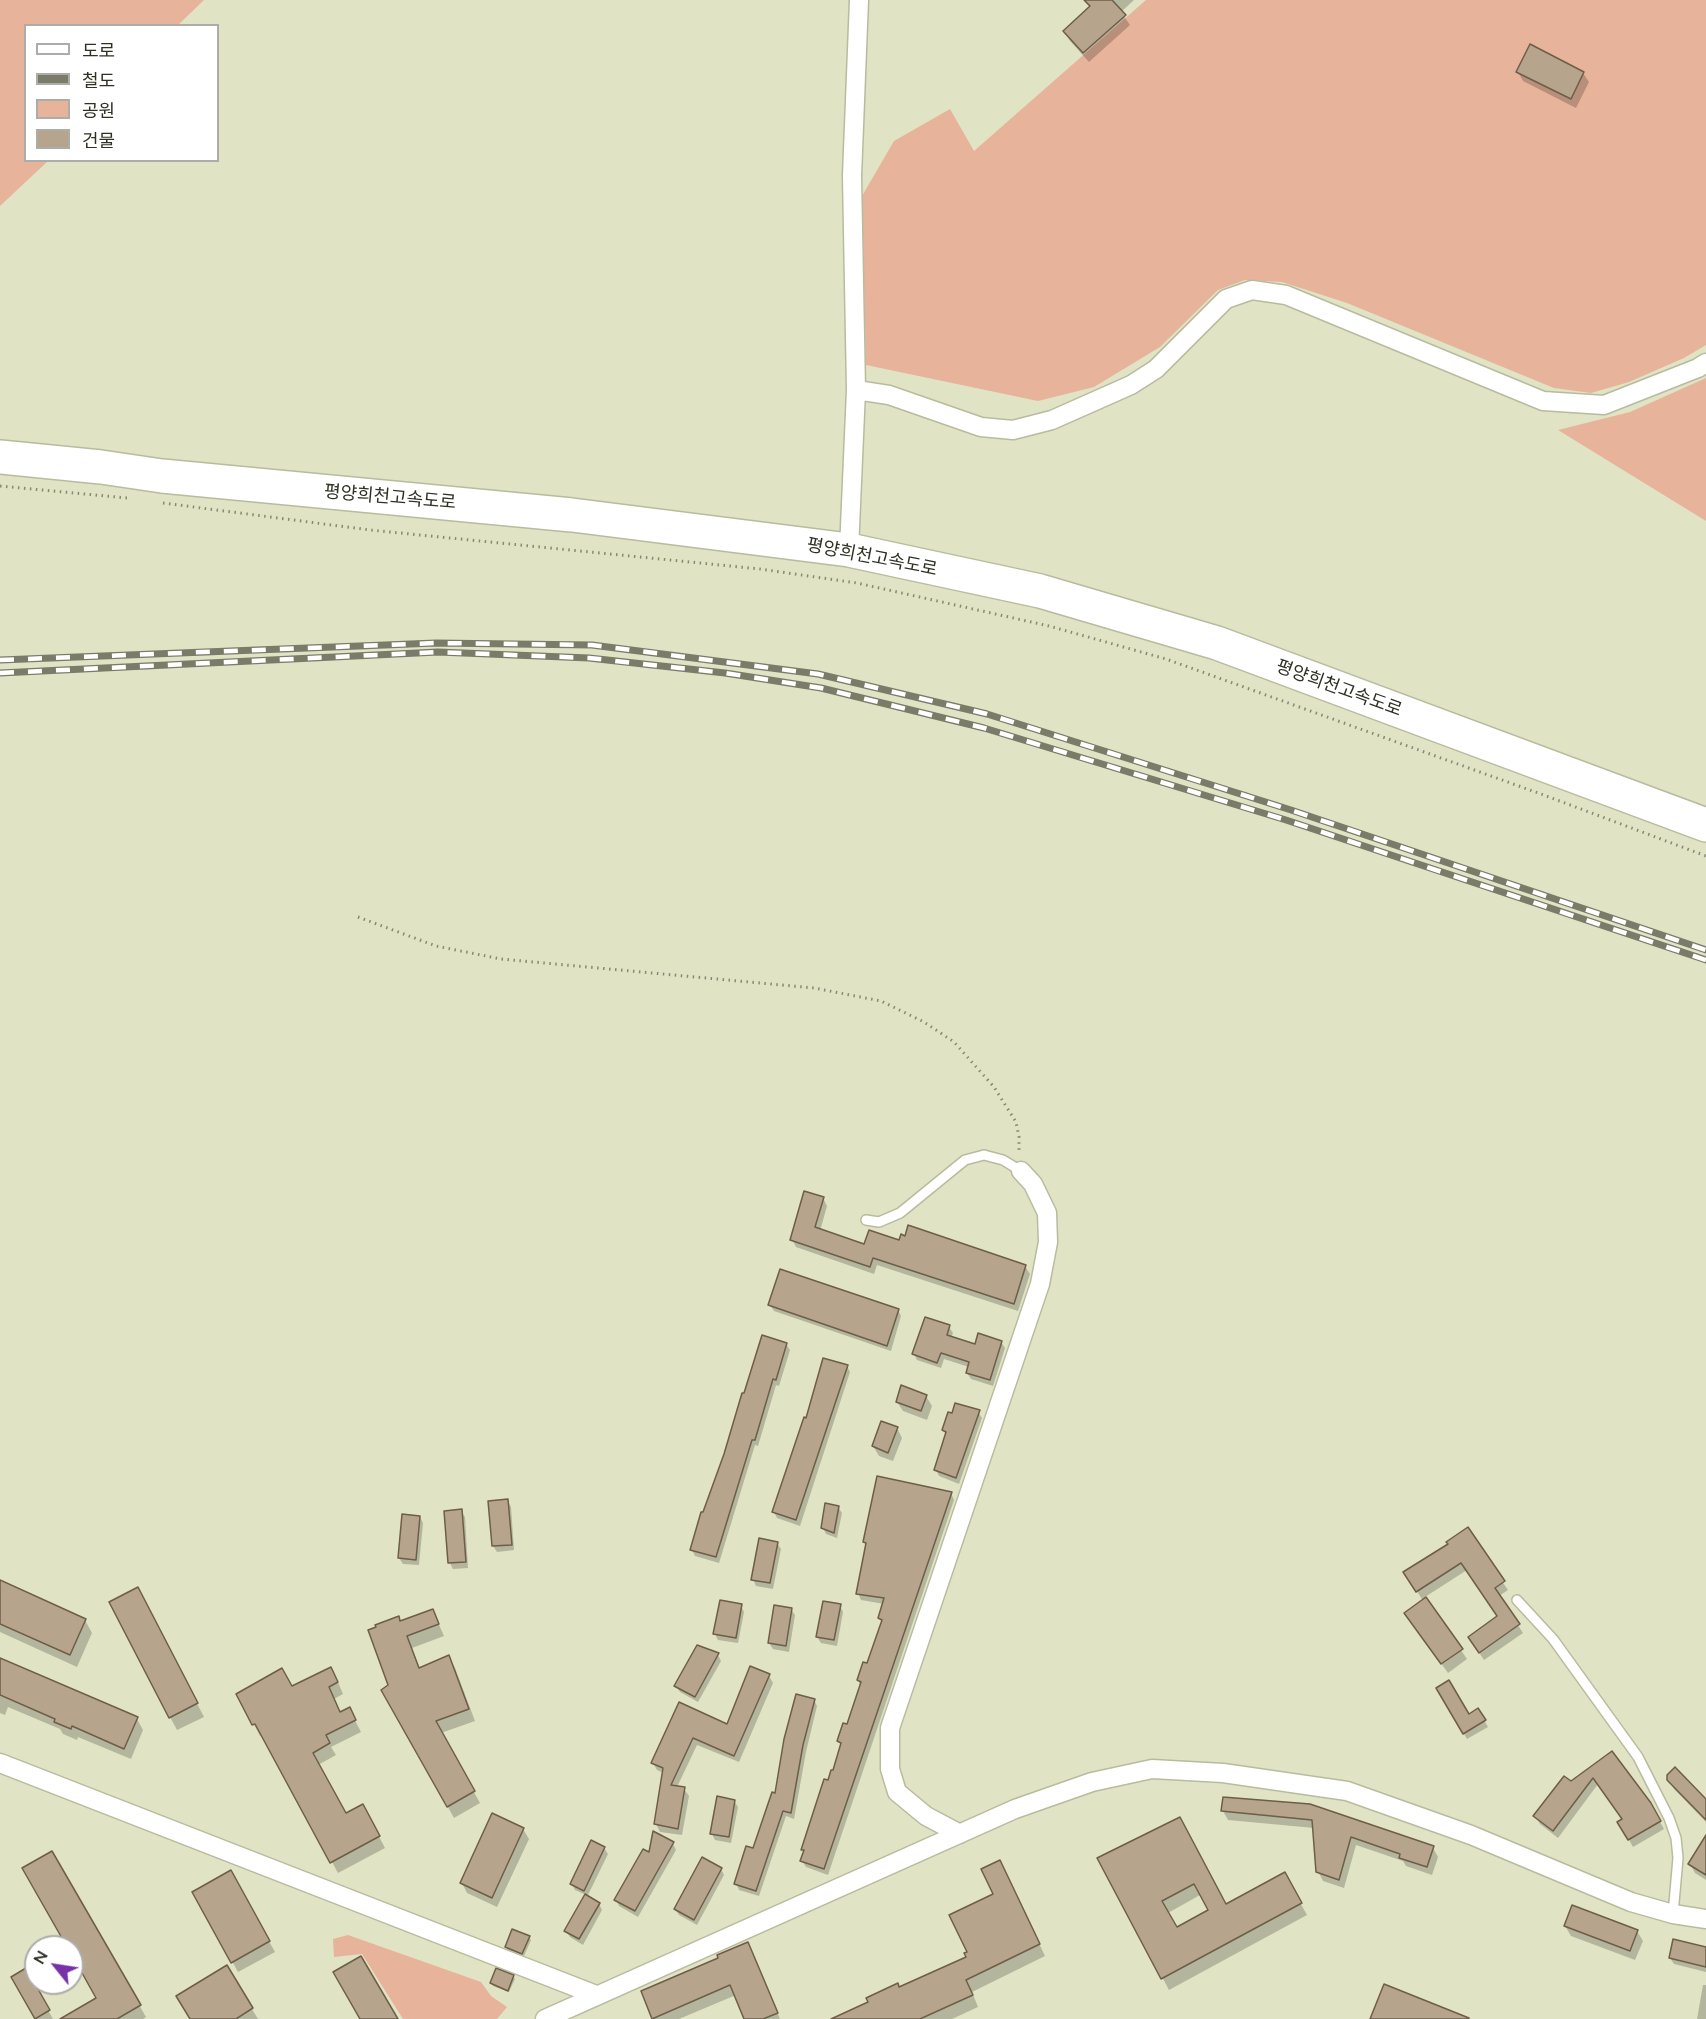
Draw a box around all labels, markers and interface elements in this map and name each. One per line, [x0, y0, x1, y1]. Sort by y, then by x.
legend [24, 24, 219, 162]
text: 도로 [82, 39, 115, 61]
text: 철도 [82, 69, 115, 91]
text: 공원 [82, 99, 115, 121]
text: 건물 [82, 129, 115, 151]
street label: 평양희천고속도로 [323, 480, 457, 514]
street label: 평양희천고속도로 [805, 534, 939, 580]
street label: 평양희천고속도로 [1273, 655, 1405, 721]
north arrow [24, 1935, 84, 1995]
text: N [28, 1947, 51, 1967]

